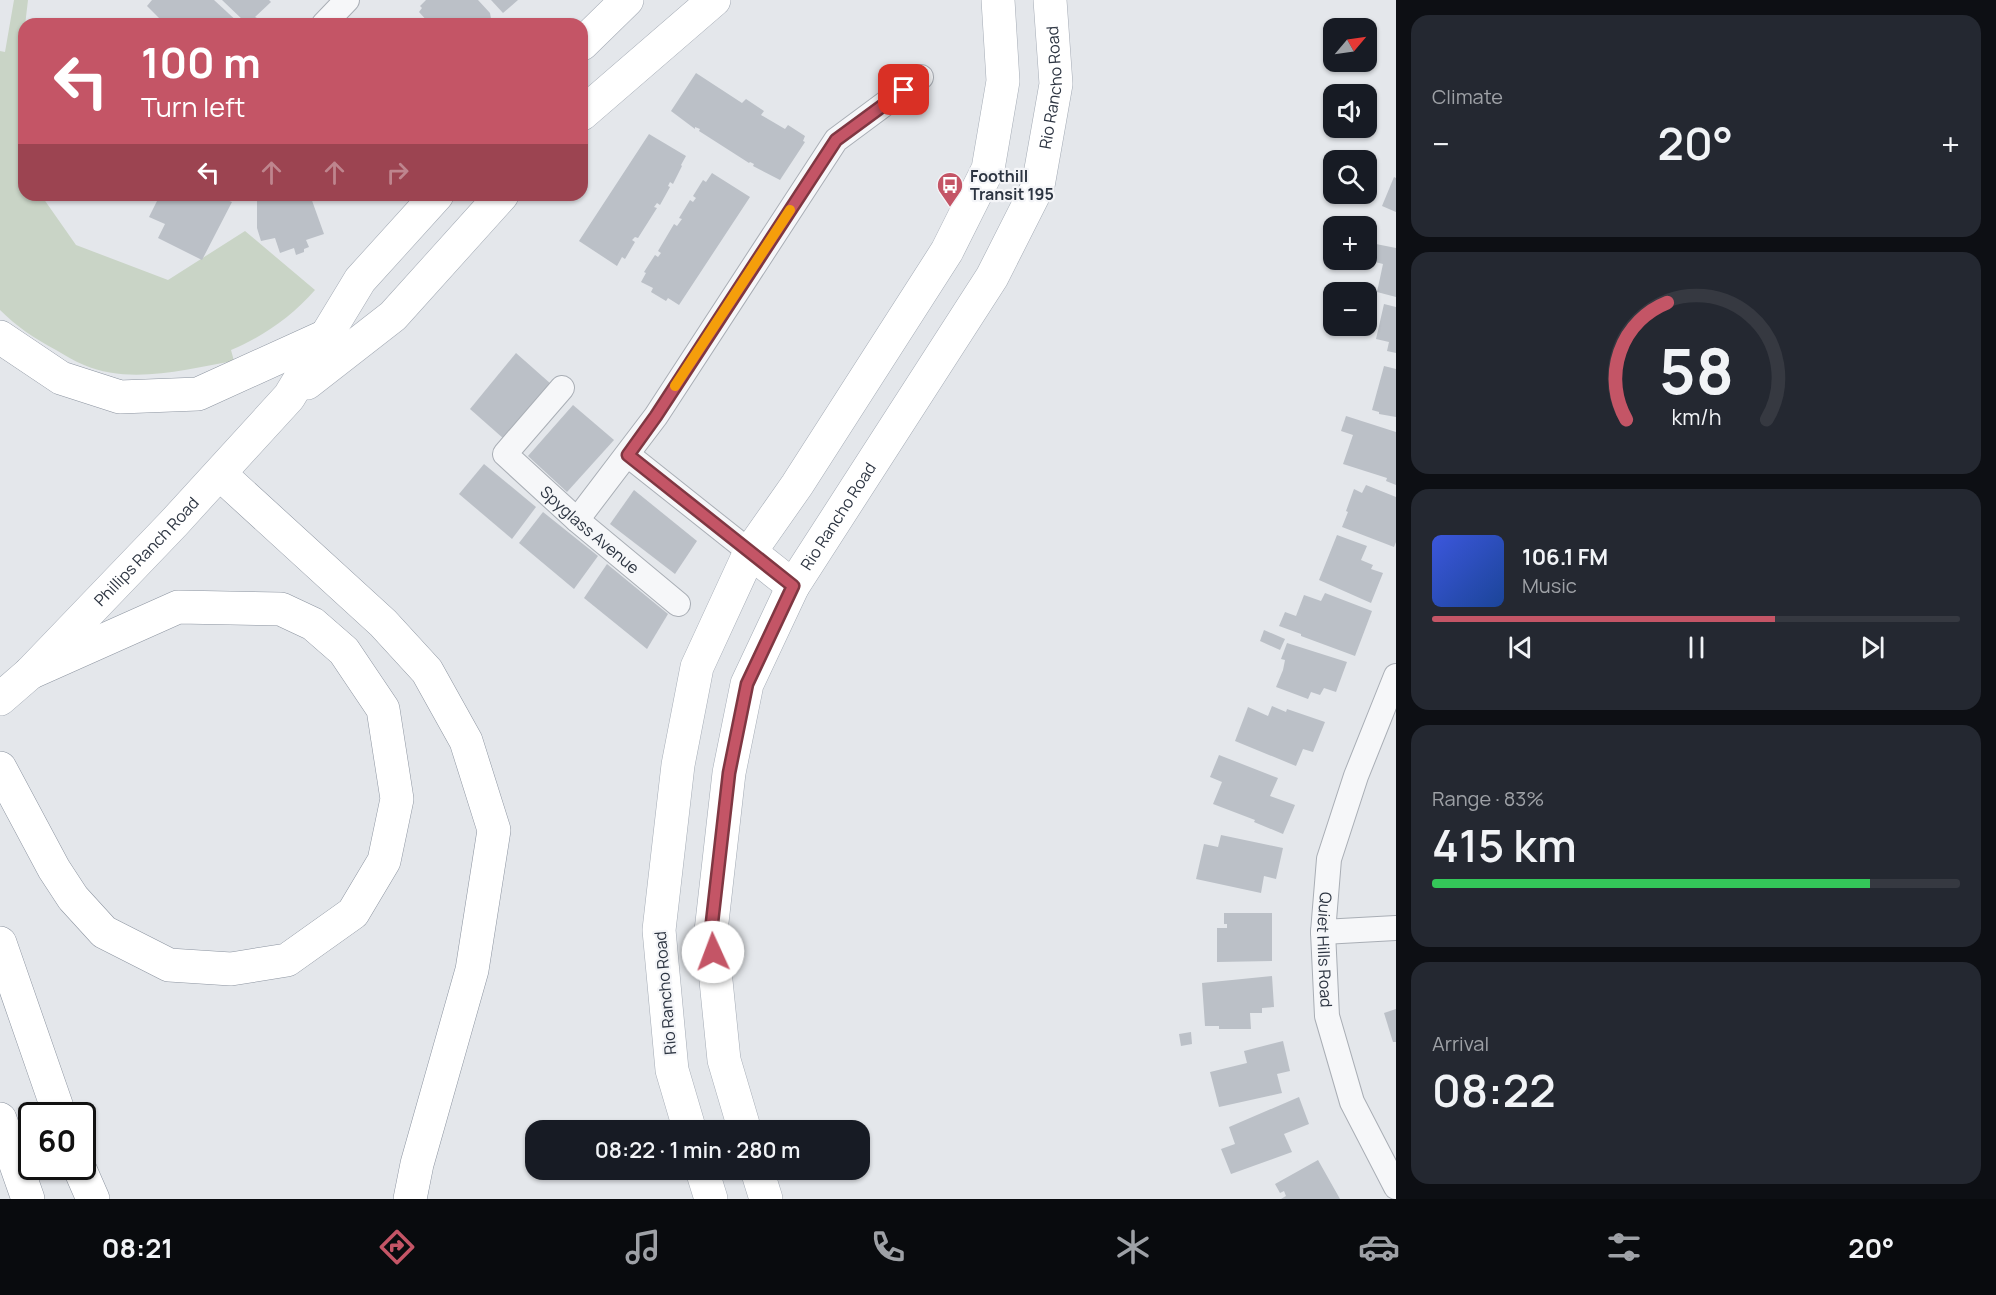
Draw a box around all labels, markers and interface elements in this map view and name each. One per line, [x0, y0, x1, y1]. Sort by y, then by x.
north arrow [1323, 18, 1377, 72]
map controls [1323, 18, 1377, 336]
street label: Rio Rancho Road [1034, 25, 1067, 151]
text: 100 m [141, 33, 261, 91]
icon: left [42, 42, 120, 120]
pin [878, 64, 929, 115]
icon: arrive [887, 73, 920, 106]
text: Climate [1432, 83, 1503, 110]
button: sound [1323, 84, 1377, 138]
text: Turn left [141, 88, 245, 125]
text: 20° [1658, 112, 1733, 174]
text: − [1432, 121, 1450, 166]
text: + [1941, 121, 1960, 166]
button: search [1323, 150, 1377, 204]
icon: left [192, 156, 225, 189]
icon: ahead [255, 156, 288, 189]
icon: ahead [318, 156, 351, 189]
icon: right [381, 156, 414, 189]
place label: Foothill Transit 195 [970, 165, 1054, 205]
bus stop icon: Foothill Transit 195 [935, 170, 965, 208]
button: + [1323, 216, 1377, 270]
button: − [1323, 282, 1377, 336]
text: 58 [1659, 327, 1733, 413]
text: km/h [1671, 402, 1721, 431]
street label: Rio Rancho Road [795, 458, 881, 574]
street label: Spyglass Avenue [536, 481, 644, 578]
street label: Phillips Ranch Road [89, 492, 204, 611]
text: 106.1 FM [1522, 542, 1608, 572]
text: Music [1522, 572, 1577, 599]
icon: previous [1504, 631, 1537, 664]
icon: pause [1680, 631, 1713, 664]
icon: next [1856, 631, 1889, 664]
text: Range · 83% [1432, 785, 1544, 812]
text: 415 km [1432, 814, 1577, 876]
street label: Quiet Hills Road [1312, 891, 1338, 1008]
position arrow [681, 920, 745, 984]
street label: Rio Rancho Road [649, 930, 681, 1056]
text: Arrival [1432, 1030, 1489, 1057]
text: 08:22 [1432, 1059, 1556, 1121]
speed limit sign: 60 [18, 1102, 96, 1180]
text: 08:22 · 1 min · 280 m [595, 1135, 800, 1165]
icon: directions [376, 1226, 418, 1268]
icon: music [622, 1226, 664, 1268]
icon: phone [867, 1226, 909, 1268]
icon: climate [1112, 1226, 1154, 1268]
icon: car [1358, 1226, 1400, 1268]
icon: filters [1603, 1226, 1645, 1268]
text: 08:21 [102, 1229, 173, 1266]
text: 20° [1848, 1229, 1894, 1266]

